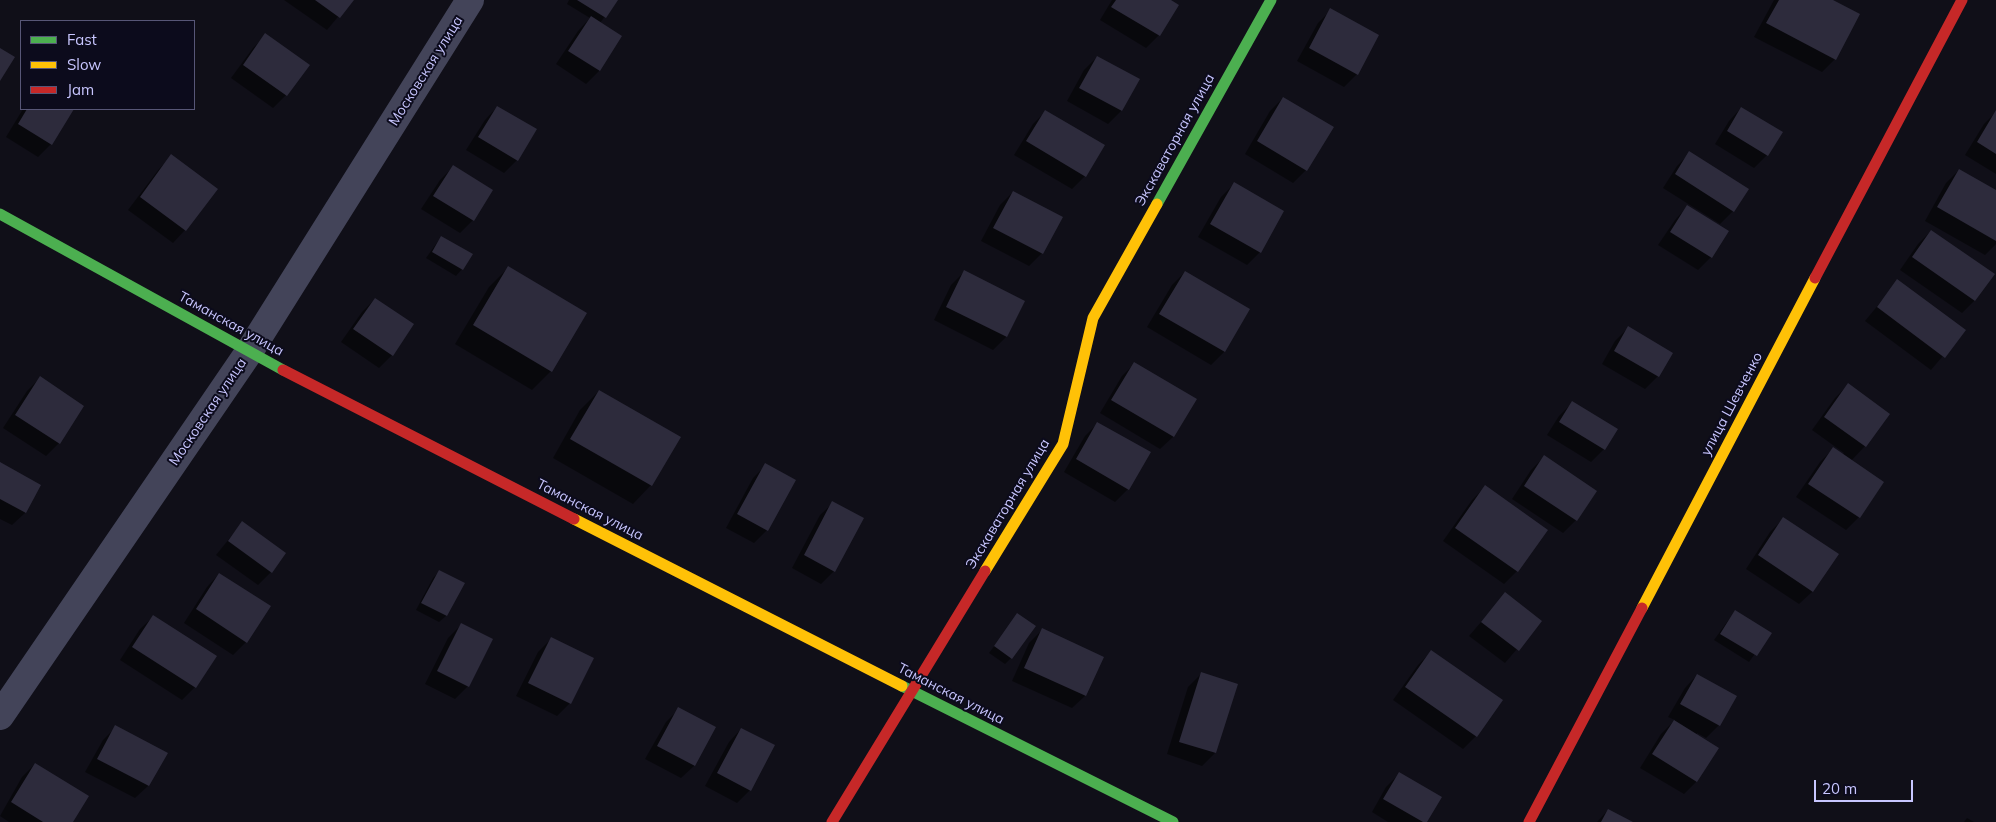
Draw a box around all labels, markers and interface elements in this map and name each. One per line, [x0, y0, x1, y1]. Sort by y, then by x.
street label: Московская улица [385, 13, 467, 129]
legend [20, 20, 195, 110]
text: Fast [67, 30, 97, 49]
text: Slow [67, 55, 101, 74]
street label: Экскаваторная улица [1132, 71, 1218, 209]
text: Jam [67, 80, 94, 99]
street label: Таманская улица [176, 288, 286, 360]
street label: улица Шевченко [1698, 349, 1766, 459]
street label: Московская улица [166, 355, 250, 469]
street label: Экскаваторная улица [962, 436, 1054, 572]
street label: Таманская улица [534, 476, 646, 544]
street label: Таманская улица [895, 660, 1007, 728]
scale bar [1816, 770, 1915, 802]
text: 20 m [1822, 779, 1857, 798]

